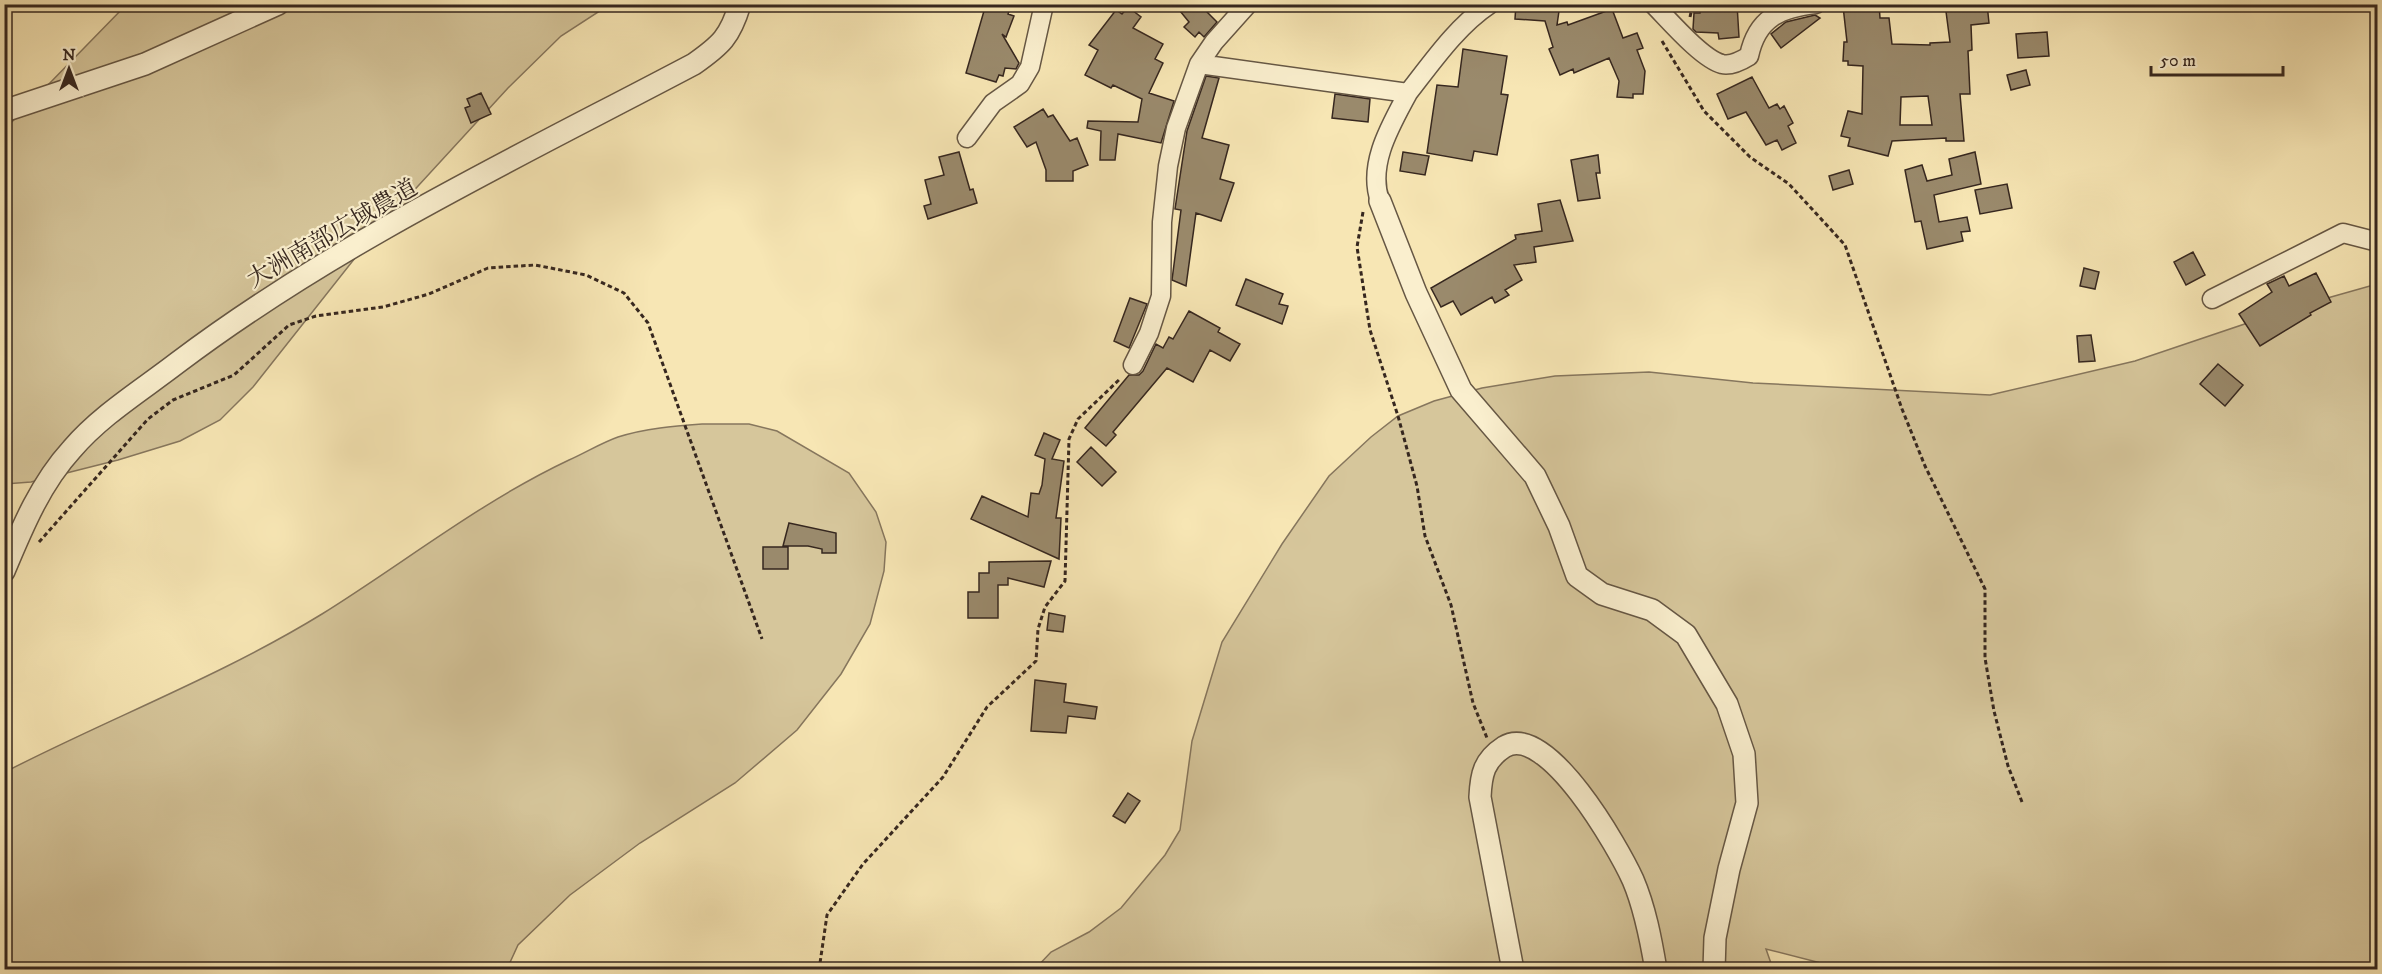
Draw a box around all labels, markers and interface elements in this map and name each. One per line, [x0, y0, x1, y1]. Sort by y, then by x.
north arrow [39, 39, 99, 99]
scale bar [2151, 39, 2283, 77]
text: N [62, 45, 76, 65]
text: 50 m [2160, 50, 2196, 72]
street label: 大洲南部広域農道 [242, 173, 423, 295]

